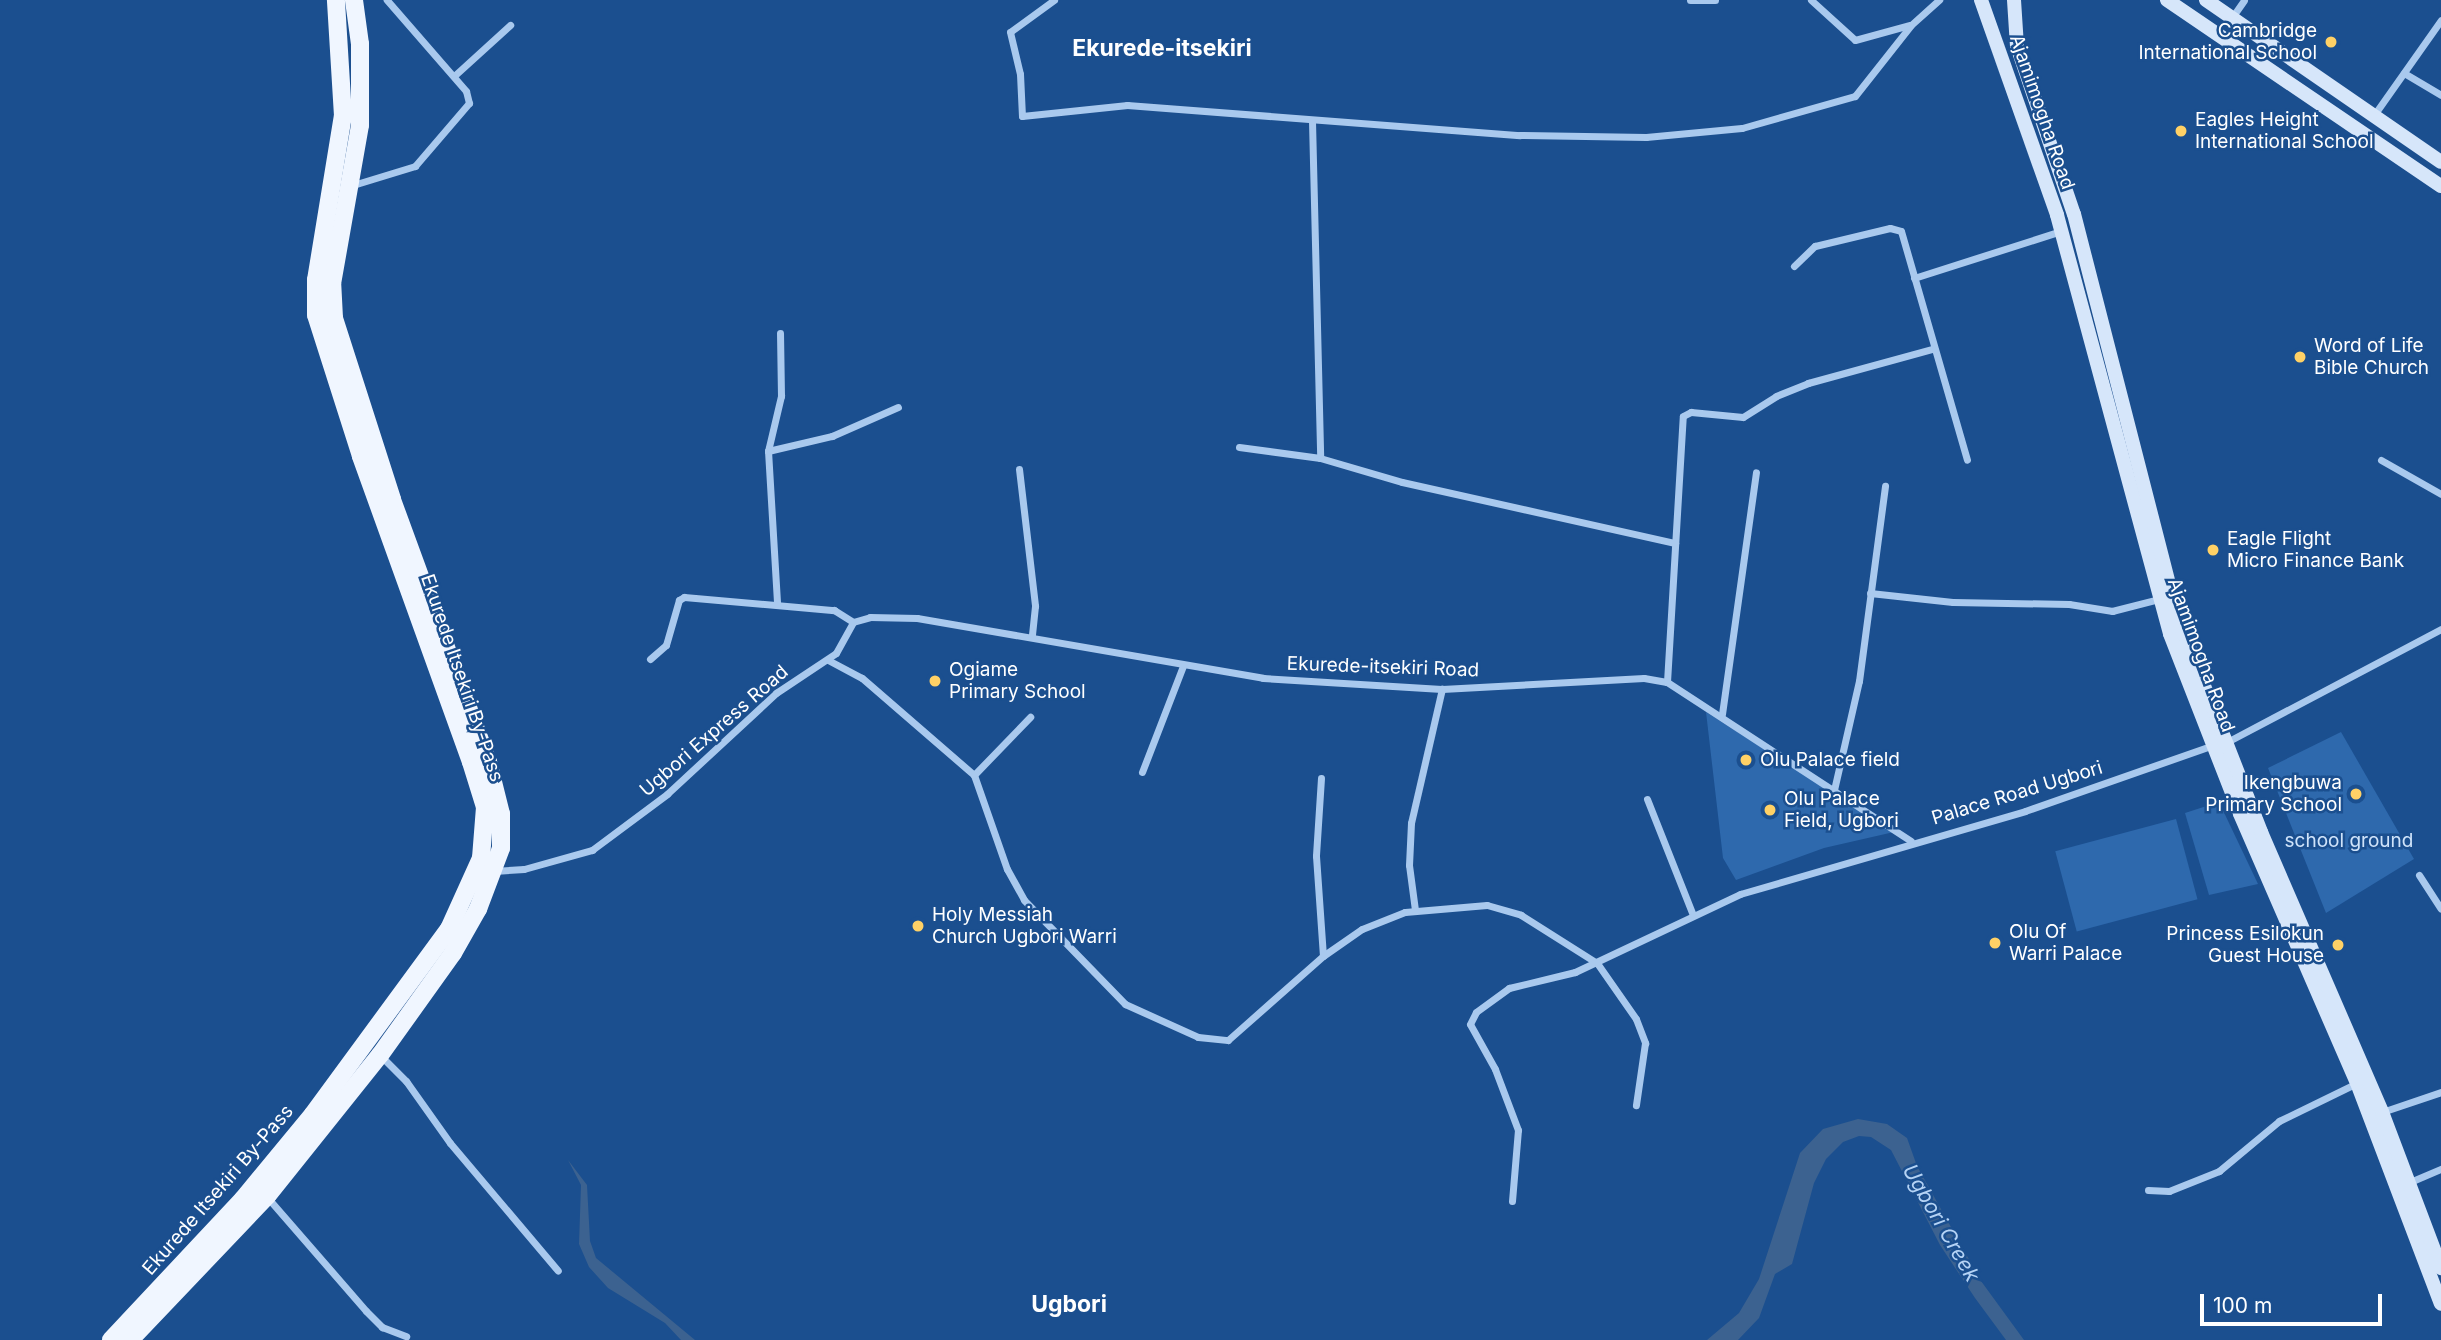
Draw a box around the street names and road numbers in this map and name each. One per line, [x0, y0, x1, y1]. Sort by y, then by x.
street label: Ajamimogha Road [2005, 32, 2079, 192]
street label: Ekurede Itsekiri By-Pass [416, 571, 508, 785]
street label: Ajamimogha Road [2163, 575, 2239, 735]
street label: Ekurede-itsekiri Road [1286, 652, 1480, 682]
street label: Ugbori Express Road [635, 660, 793, 802]
street label: Palace Road Ugbori [1929, 756, 2105, 830]
street label: Ekurede Itsekiri By-Pass [138, 1100, 298, 1280]

